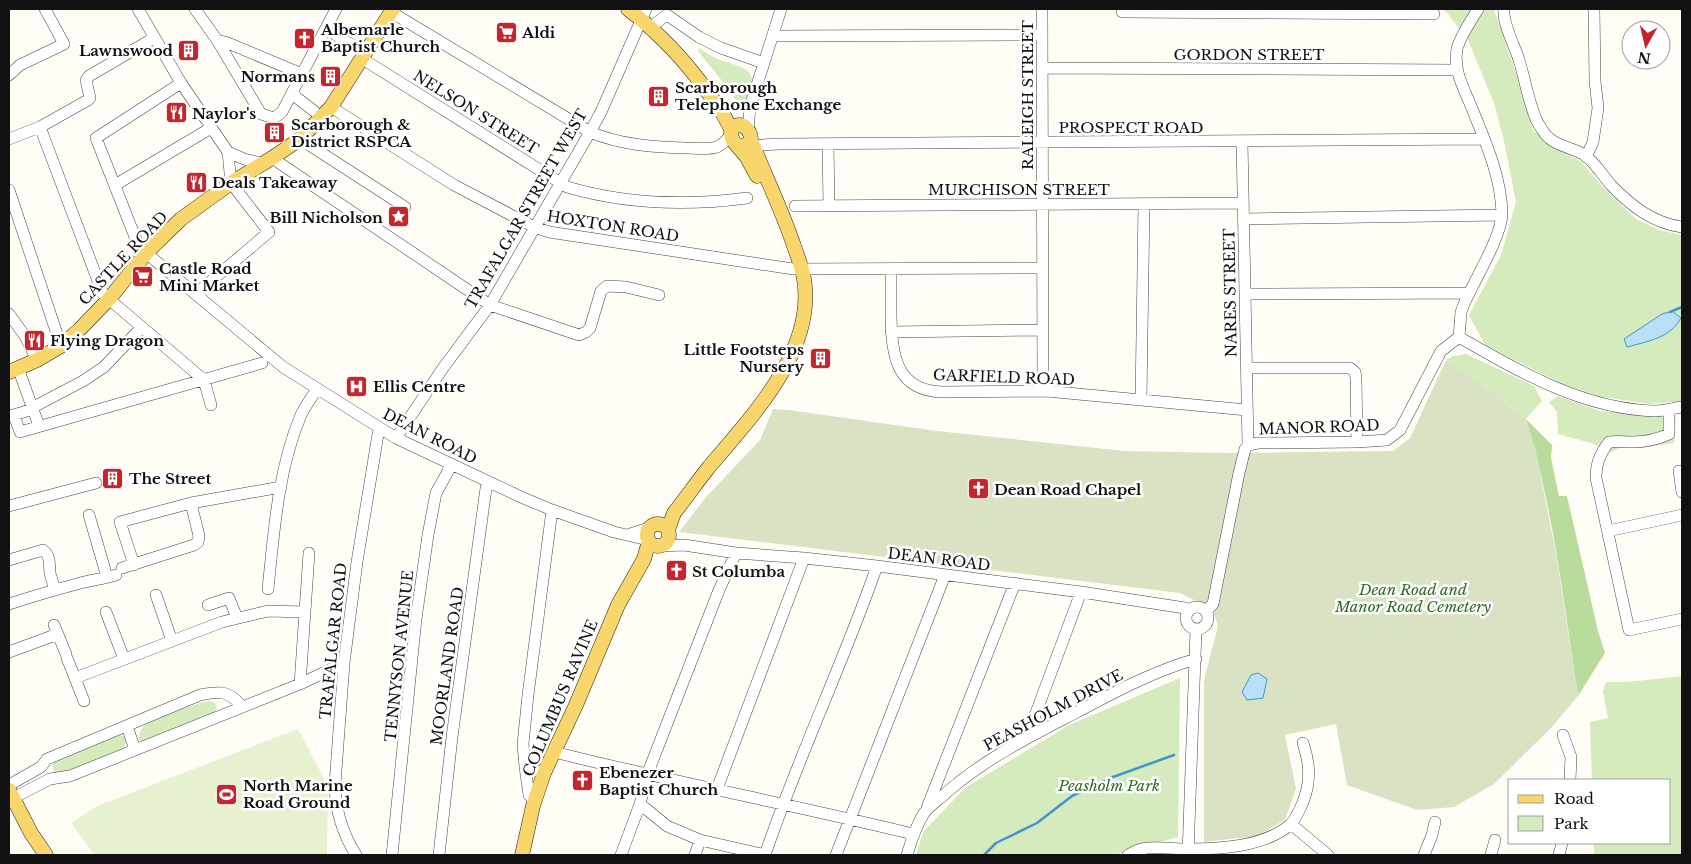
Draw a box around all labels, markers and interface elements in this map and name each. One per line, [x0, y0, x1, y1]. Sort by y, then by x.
place label: Albemarle Baptist Church [320, 20, 440, 56]
supermarket icon: Aldi [494, 20, 518, 44]
street label: RALEIGH STREET [1018, 20, 1037, 170]
north arrow [1621, 20, 1671, 70]
place label: Aldi [521, 23, 556, 42]
church icon: Albemarle Baptist Church [293, 26, 317, 50]
building icon: Lawnswood [177, 38, 201, 62]
place label: Lawnswood [79, 41, 174, 60]
street label: GORDON STREET [1173, 45, 1325, 64]
text: N [1636, 48, 1652, 68]
building icon: Normans [319, 64, 343, 88]
street label: NELSON STREET [410, 66, 542, 158]
place label: Normans [241, 67, 315, 86]
place label: Scarborough Telephone Exchange [675, 78, 841, 114]
building icon: Scarborough Telephone Exchange [647, 84, 671, 108]
restaurant icon: Naylor's [164, 101, 188, 125]
place label: Naylor's [192, 104, 256, 123]
street label: TRAFALGAR STREET WEST [461, 106, 591, 312]
place label: Scarborough & District RSPCA [291, 115, 412, 151]
street label: PROSPECT ROAD [1059, 118, 1203, 137]
building icon: Scarborough & District RSPCA [263, 121, 287, 145]
restaurant icon: Deals Takeaway [184, 170, 208, 194]
place label: Deals Takeaway [212, 173, 338, 192]
street label: MURCHISON STREET [928, 180, 1110, 199]
place icon: Bill Nicholson [387, 205, 411, 229]
street label: HOXTON ROAD [546, 206, 680, 246]
street label: CASTLE ROAD [75, 207, 171, 309]
place label: Bill Nicholson [269, 208, 383, 227]
street label: NARES STREET [1219, 228, 1241, 358]
place label: Castle Road Mini Market [159, 259, 259, 295]
supermarket icon: Castle Road Mini Market [131, 265, 155, 289]
restaurant icon: Flying Dragon [22, 328, 46, 352]
place label: Flying Dragon [50, 331, 164, 350]
place label: Little Footsteps Nursery [683, 340, 804, 376]
building icon: Little Footsteps Nursery [808, 346, 832, 370]
street label: GARFIELD ROAD [933, 365, 1075, 389]
hospital icon: Ellis Centre [345, 374, 369, 398]
place label: Ellis Centre [373, 377, 466, 396]
street label: DEAN ROAD [380, 404, 480, 468]
street label: MANOR ROAD [1258, 415, 1380, 439]
building icon: The Street [101, 466, 125, 490]
place label: The Street [129, 469, 211, 488]
church icon: Dean Road Chapel [966, 477, 990, 501]
place label: Dean Road Chapel [994, 480, 1142, 499]
street label: DEAN ROAD [886, 543, 992, 575]
church icon: St Columba [664, 559, 688, 583]
street label: TRAFALGAR ROAD [315, 562, 351, 720]
place label: St Columba [692, 562, 785, 581]
street label: TENNYSON AVENUE [381, 569, 417, 743]
park label: Dean Road and Manor Road Cemetery [1334, 580, 1491, 616]
street label: MOORLAND ROAD [426, 586, 468, 746]
street label: COLUMBUS RAVINE [518, 617, 602, 779]
street label: PEASHOLM DRIVE [980, 665, 1126, 755]
place label: Ebenezer Baptist Church [599, 763, 718, 799]
church icon: Ebenezer Baptist Church [571, 769, 595, 793]
place label: North Marine Road Ground [243, 776, 353, 812]
park label: Peasholm Park [1057, 776, 1160, 795]
legend [1508, 779, 1671, 844]
sports icon: North Marine Road Ground [215, 782, 239, 806]
text: Road [1554, 789, 1594, 808]
text: Park [1554, 814, 1590, 833]

